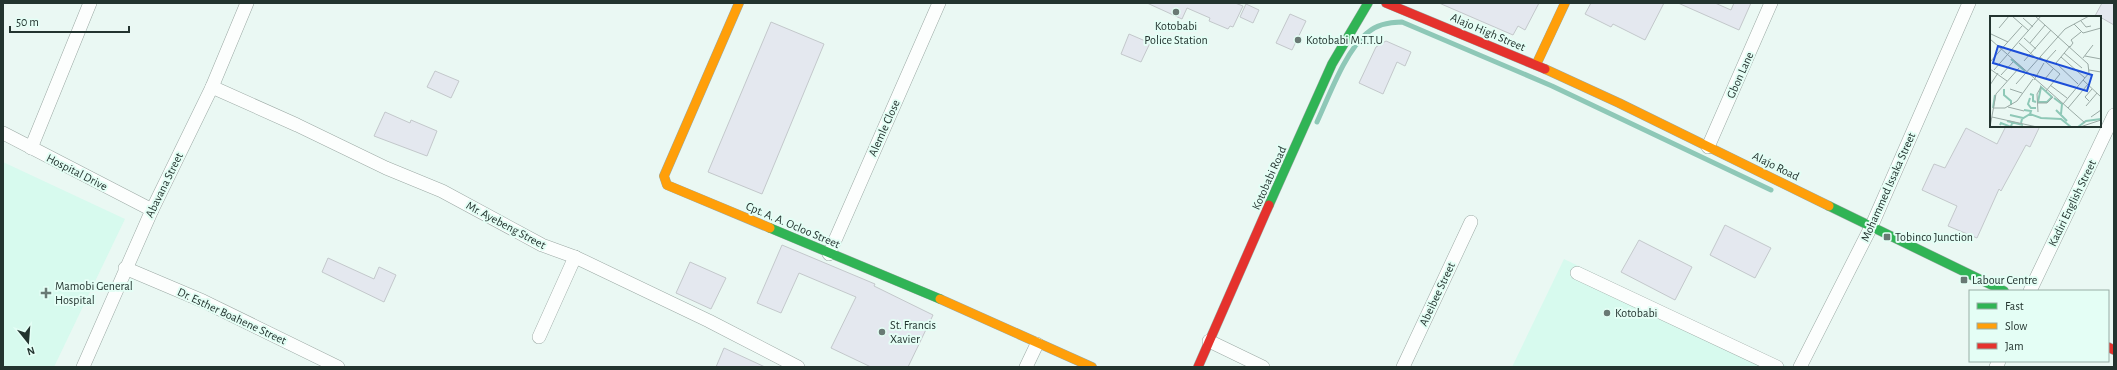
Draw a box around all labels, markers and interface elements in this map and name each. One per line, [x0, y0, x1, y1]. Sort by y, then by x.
marker: Kotobabi Police Station [1171, 7, 1181, 17]
scale bar [10, 8, 129, 34]
street label: Alajo High Street [1448, 11, 1527, 54]
text: 50 m [16, 16, 39, 28]
inset map [1990, 16, 2101, 127]
place label: Kotobabi Police Station [1144, 20, 1208, 46]
place label: Kotobabi M.T.T.U [1306, 34, 1383, 46]
marker: Kotobabi M.T.T.U [1293, 35, 1303, 45]
street label: Gbon Lane [1724, 50, 1756, 100]
street label: Alemle Close [866, 98, 902, 158]
street label: Mohammed Issaka Street [1859, 131, 1918, 243]
street label: Kotobabi Road [1250, 144, 1288, 212]
street label: Abavana Street [143, 150, 185, 219]
street label: Alajo Road [1750, 150, 1801, 183]
street label: Hospital Drive [45, 152, 109, 192]
street label: Kadiri English Street [2046, 158, 2098, 248]
street label: Mr. Ayebeng Street [464, 199, 548, 252]
street label: Cpt. A. A. Ocloo Street [744, 200, 842, 250]
place label: Tobinco Junction [1895, 231, 1973, 243]
marker: Tobinco Junction [1882, 232, 1892, 242]
street label: Abeibee Street [1417, 260, 1457, 328]
place label: Labour Centre [1972, 274, 2037, 286]
marker: Labour Centre [1959, 275, 1969, 285]
place label: Mamobi General Hospital [55, 280, 133, 306]
street label: Dr. Esther Boahene Street [176, 286, 288, 347]
marker: Mamobi General Hospital [40, 287, 52, 299]
legend [1969, 290, 2109, 362]
text: Fast [2005, 300, 2024, 312]
place label: Kotobabi [1615, 307, 1658, 319]
marker: Kotobabi [1602, 308, 1612, 318]
place label: St. Francis Xavier [890, 319, 936, 345]
text: Slow [2005, 320, 2027, 332]
north arrow [8, 322, 48, 362]
marker: St. Francis Xavier [877, 327, 887, 337]
text: Jam [2005, 340, 2024, 352]
text: N [26, 345, 36, 357]

